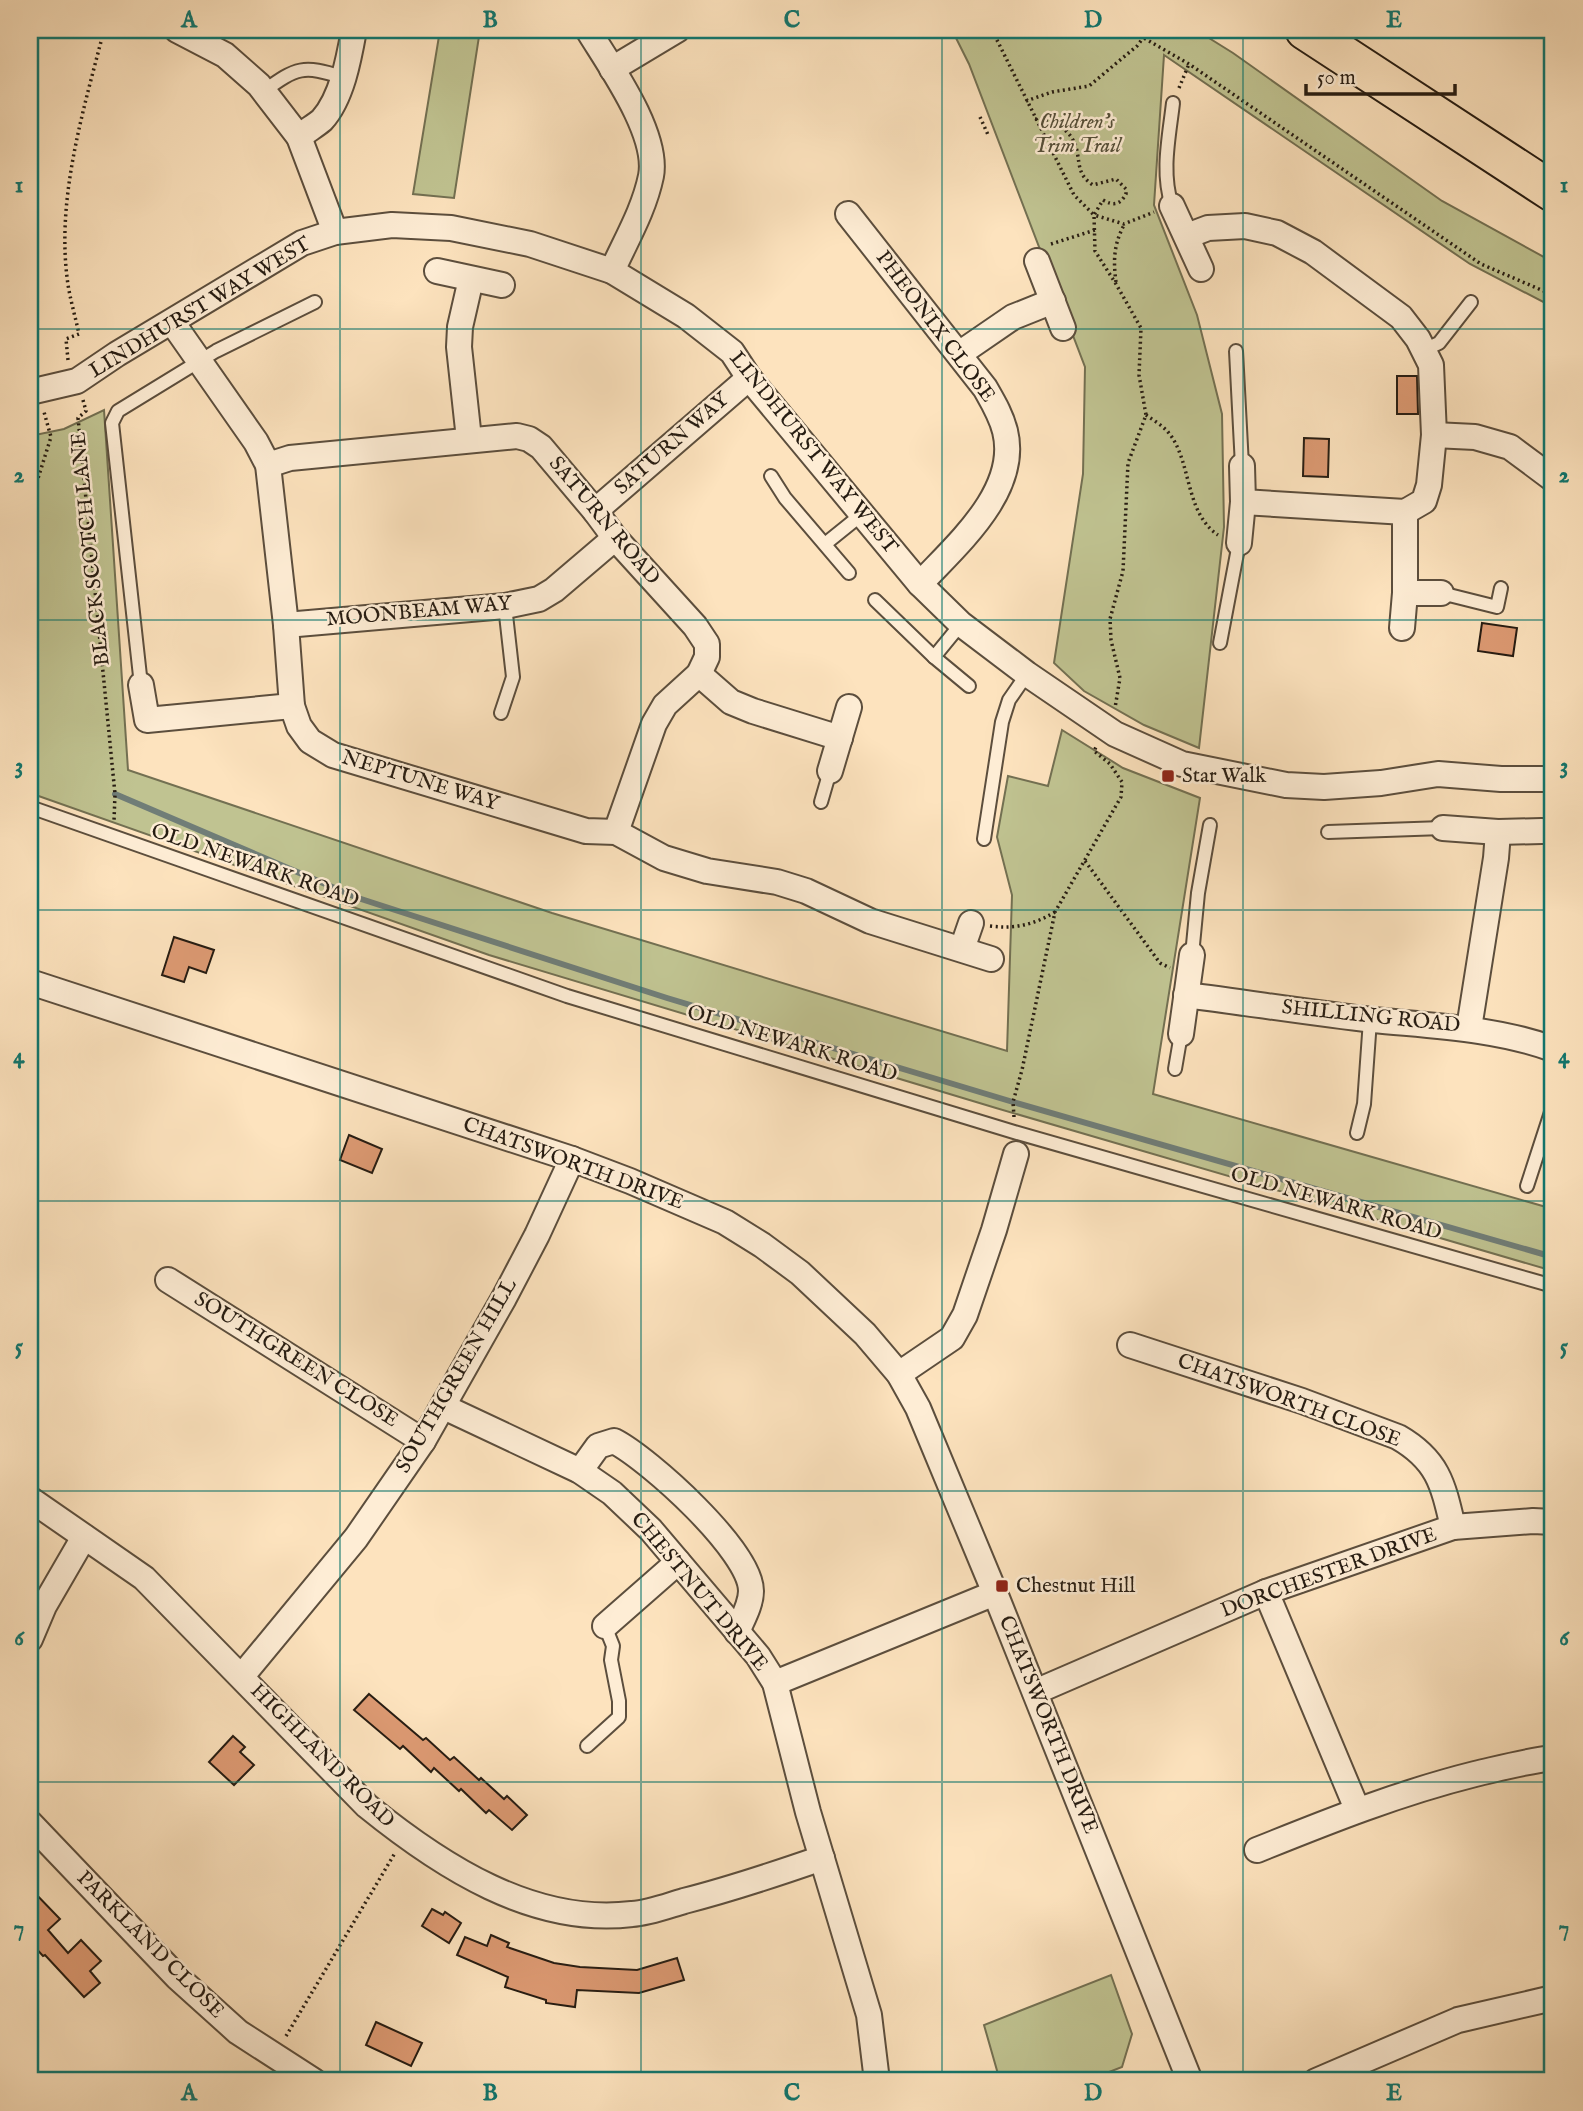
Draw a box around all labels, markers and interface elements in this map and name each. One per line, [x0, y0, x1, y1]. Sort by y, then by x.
text: A [180, 6, 198, 35]
text: B [482, 6, 498, 35]
text: C [784, 6, 801, 35]
text: D [1084, 6, 1102, 35]
text: E [1386, 6, 1402, 35]
scale bar [1306, 52, 1455, 96]
text: 50 m [1317, 65, 1356, 92]
park label: Children's Trim Trail [1033, 109, 1123, 160]
text: 1 [15, 171, 23, 200]
text: 1 [1560, 171, 1568, 200]
street label: LINDHURST WAY WEST [84, 231, 316, 385]
street label: PHEONIX CLOSE [869, 246, 1001, 408]
street label: LINDHURST WAY WEST [723, 346, 904, 561]
street label: SATURN WAY [609, 386, 736, 501]
street label: BLACK SCOTCH LANE [65, 430, 117, 668]
street label: SATURN ROAD [542, 451, 666, 591]
text: 2 [14, 461, 25, 490]
text: 2 [1559, 461, 1570, 490]
street label: MOONBEAM WAY [325, 590, 515, 634]
street label: NEPTUNE WAY [338, 744, 503, 818]
text: 3 [15, 752, 23, 781]
text: 3 [1560, 752, 1568, 781]
place label: Star Walk [1182, 763, 1267, 790]
marker: Star Walk [1160, 768, 1176, 784]
street label: OLD NEWARK ROAD [147, 818, 363, 914]
street label: SHILLING ROAD [1280, 994, 1462, 1040]
street label: OLD NEWARK ROAD [684, 999, 900, 1089]
text: 4 [13, 1042, 25, 1071]
text: 4 [1558, 1042, 1570, 1071]
street label: CHATSWORTH DRIVE [459, 1111, 687, 1217]
street label: OLD NEWARK ROAD [1227, 1161, 1445, 1247]
street label: SOUTHGREEN HILL [390, 1274, 524, 1478]
street label: SOUTHGREEN CLOSE [189, 1286, 403, 1434]
text: 5 [15, 1333, 24, 1362]
text: 5 [1560, 1333, 1569, 1362]
street label: CHATSWORTH CLOSE [1174, 1348, 1404, 1454]
street label: CHESTNUT DRIVE [624, 1507, 774, 1677]
street label: DORCHESTER DRIVE [1217, 1521, 1441, 1625]
place label: Chestnut Hill [1016, 1573, 1135, 1600]
marker: Chestnut Hill [994, 1578, 1010, 1594]
street label: CHATSWORTH DRIVE [992, 1612, 1104, 1838]
text: 6 [14, 1624, 25, 1653]
text: 6 [1559, 1624, 1570, 1653]
street label: HIGHLAND ROAD [244, 1678, 400, 1834]
street label: PARKLAND CLOSE [70, 1865, 230, 2025]
text: 7 [14, 1914, 24, 1943]
text: 7 [1559, 1914, 1569, 1943]
text: A [180, 2079, 198, 2108]
text: B [482, 2079, 498, 2108]
text: C [784, 2079, 801, 2108]
text: D [1084, 2079, 1102, 2108]
text: E [1386, 2079, 1402, 2108]

